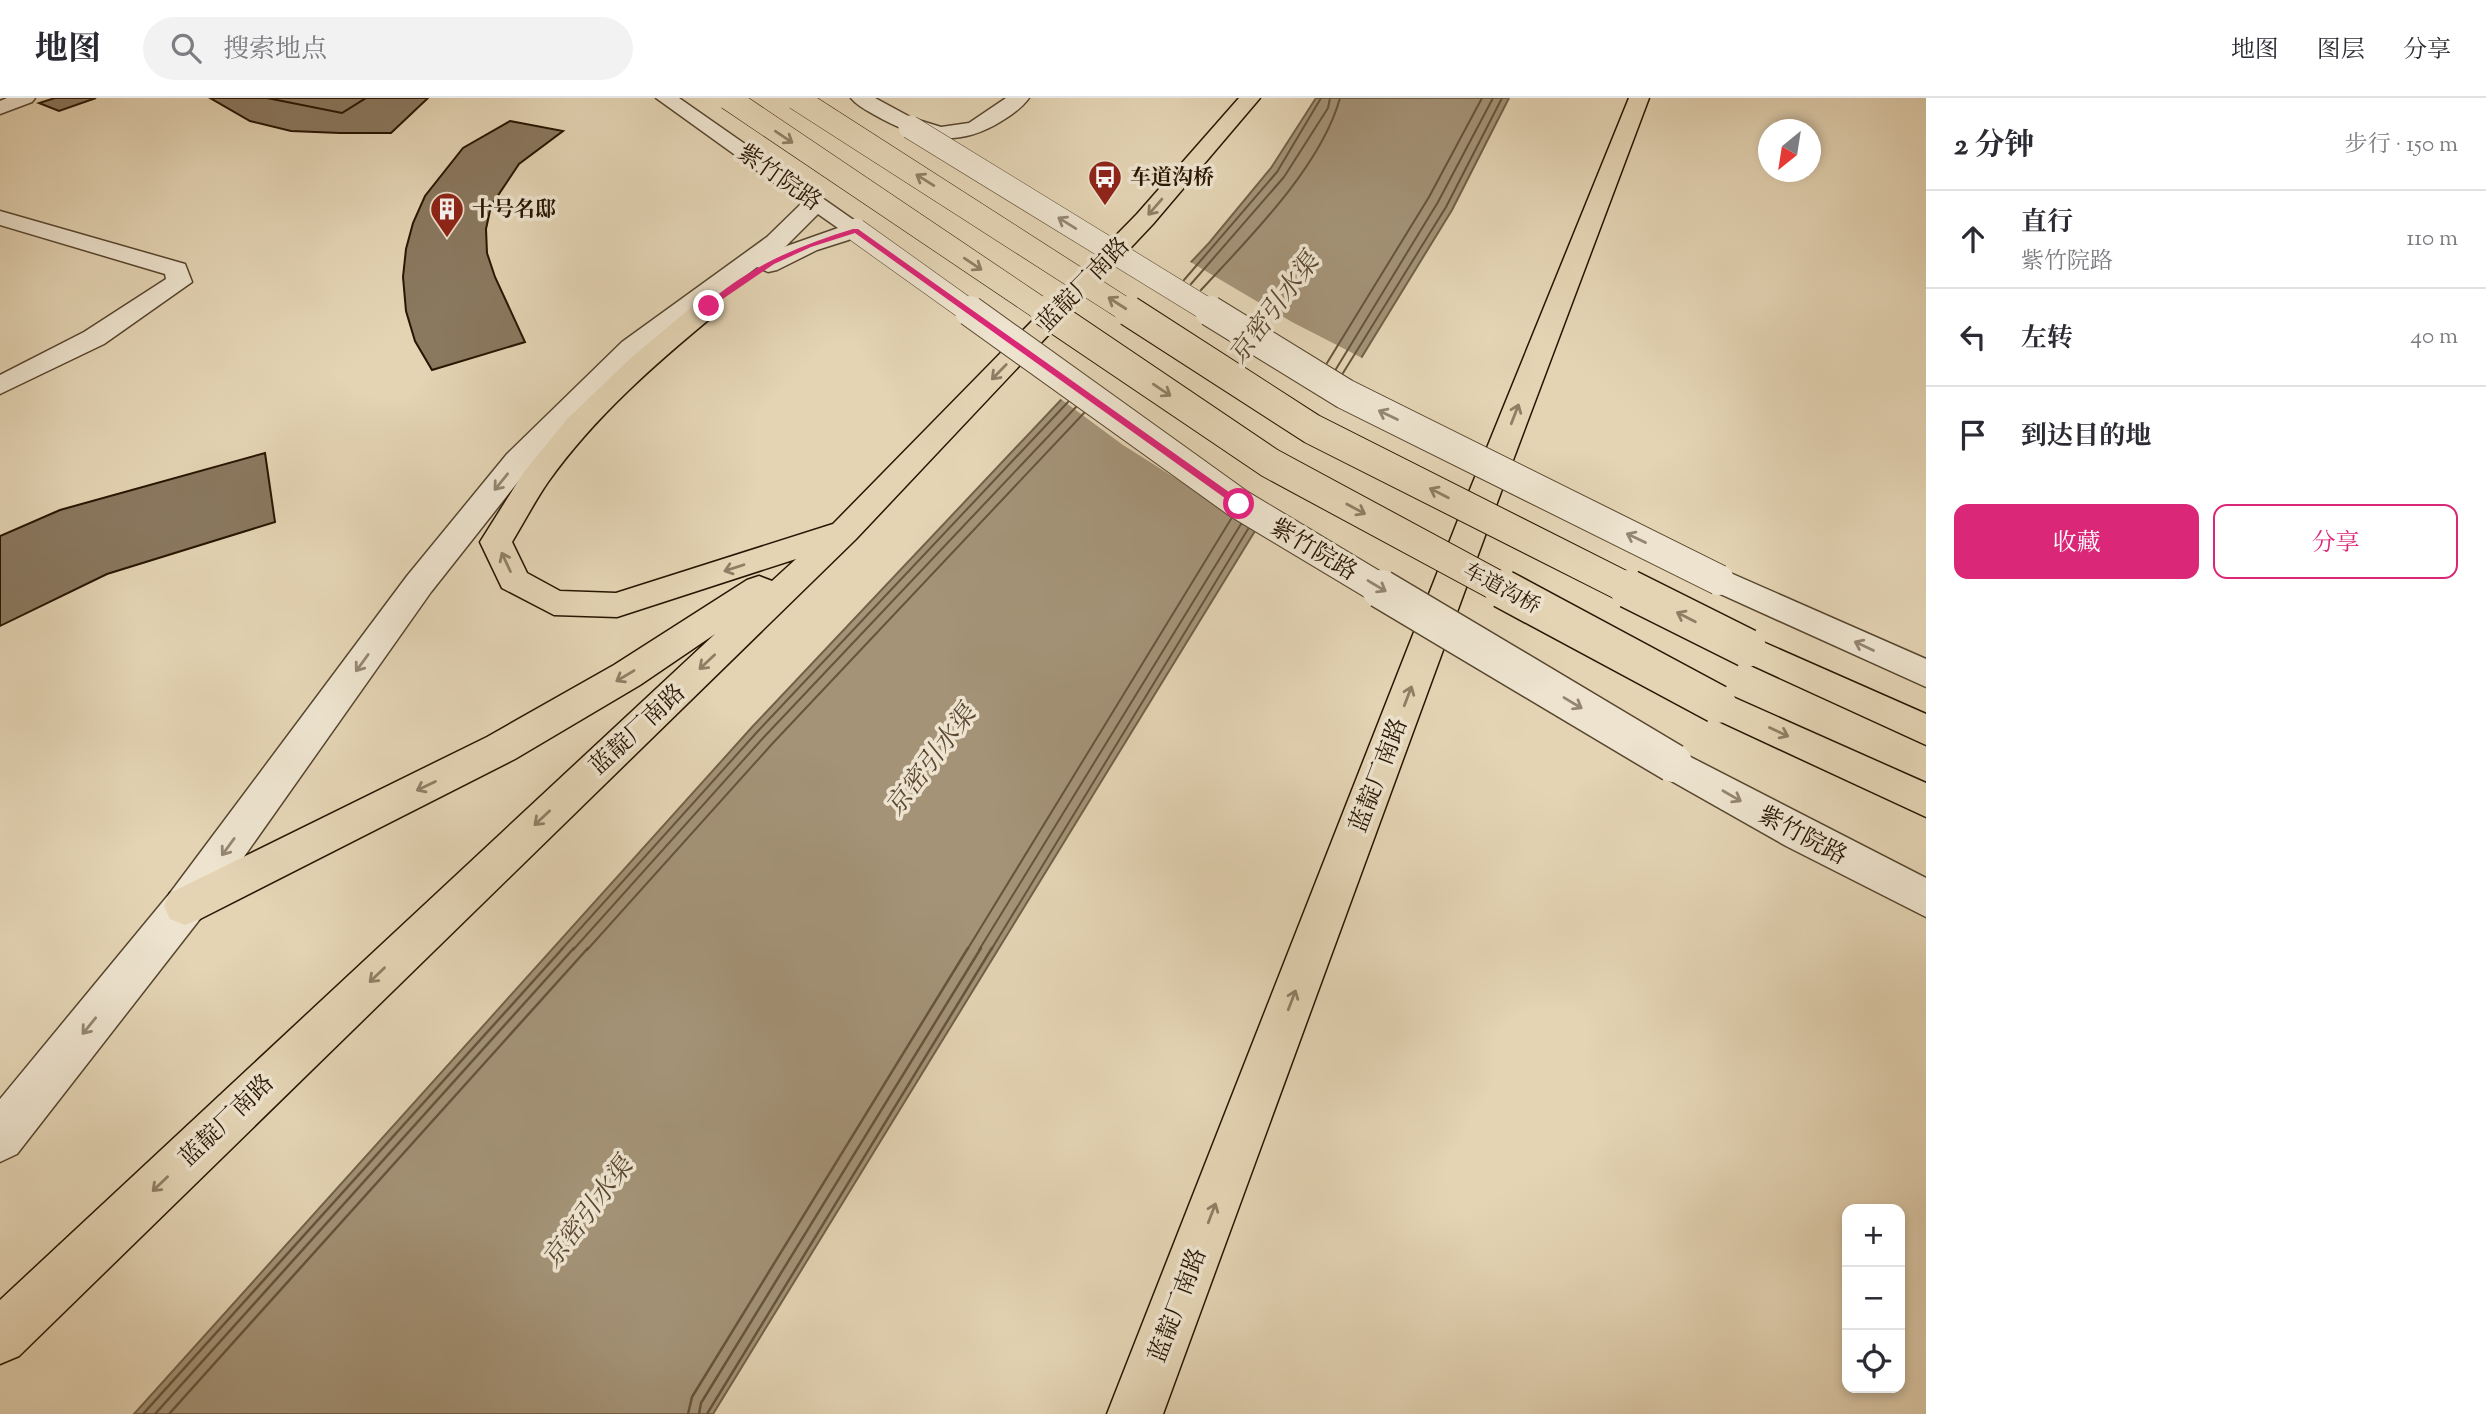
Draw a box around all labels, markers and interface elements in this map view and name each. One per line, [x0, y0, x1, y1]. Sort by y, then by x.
search box [143, 17, 633, 80]
text: 地图 [35, 27, 101, 75]
icon: search [167, 29, 205, 67]
text: 搜索地点 [223, 32, 327, 69]
text: 地图 [2231, 34, 2279, 68]
text: 图层 [2317, 34, 2365, 68]
text: 分享 [2403, 34, 2451, 68]
north arrow [1758, 119, 1821, 182]
text: 2 分钟 [1954, 125, 2034, 168]
text: 步行 · 150 m [2345, 129, 2458, 162]
one-way arrow [774, 130, 793, 144]
street label: 紫竹院路 [730, 137, 828, 220]
bus stop icon: 车道沟桥 [1086, 158, 1124, 207]
place label: 车道沟桥 [1130, 164, 1214, 194]
one-way arrow [916, 173, 936, 187]
building icon: 十号名邸 [428, 190, 466, 239]
place label: 十号名邸 [472, 196, 556, 226]
one-way arrow [1147, 198, 1164, 215]
text: 直行 [2021, 205, 2073, 242]
one-way arrow [1058, 215, 1078, 229]
icon: ahead [1954, 220, 1992, 258]
text: 110 m [2407, 223, 2458, 256]
street label: 蓝靛厂南路 [1031, 230, 1138, 340]
water label: 京密引水渠 [1221, 244, 1331, 373]
text: 紫竹院路 [2021, 246, 2113, 279]
one-way arrow [963, 257, 982, 271]
route end [693, 290, 724, 321]
one-way arrow [1107, 296, 1127, 310]
icon: left [1954, 318, 1992, 356]
text: 左转 [2021, 321, 2073, 358]
text: 40 m [2411, 321, 2458, 354]
one-way arrow [990, 363, 1007, 380]
one-way arrow [1152, 383, 1171, 398]
one-way arrow [1510, 404, 1522, 426]
one-way arrow [1378, 408, 1399, 422]
icon: arrive [1954, 416, 1992, 454]
text: 到达目的地 [2021, 419, 2151, 456]
one-way arrow [493, 473, 508, 491]
one-way arrow [1429, 485, 1450, 499]
route start [1223, 488, 1254, 519]
one-way arrow [1345, 503, 1366, 516]
button: 收藏 [1954, 504, 2199, 579]
button: 分享 [2213, 504, 2458, 579]
street label: 紫竹院路 [1263, 511, 1363, 590]
one-way arrow [1626, 531, 1647, 545]
one-way arrow [498, 552, 512, 573]
street label: 车道沟桥 [1457, 557, 1545, 623]
one-way arrow [724, 563, 746, 575]
one-way arrow [1367, 580, 1387, 594]
one-way arrow [1676, 610, 1697, 624]
one-way arrow [1854, 639, 1875, 652]
one-way arrow [355, 653, 370, 672]
one-way arrow [699, 654, 716, 671]
one-way arrow [615, 670, 635, 684]
street label: 蓝靛厂南路 [583, 677, 694, 784]
one-way arrow [1402, 685, 1415, 707]
water label: 京密引水渠 [878, 696, 988, 825]
one-way arrow [1562, 696, 1582, 710]
street label: 蓝靛厂南路 [1342, 714, 1417, 838]
one-way arrow [1768, 726, 1789, 740]
one-way arrow [416, 779, 437, 793]
one-way arrow [1722, 789, 1742, 803]
street label: 紫竹院路 [1752, 799, 1852, 874]
one-way arrow [534, 810, 551, 827]
one-way arrow [221, 837, 236, 856]
one-way arrow [369, 967, 386, 984]
one-way arrow [1287, 989, 1300, 1011]
one-way arrow [81, 1017, 96, 1035]
street label: 蓝靛厂南路 [172, 1068, 282, 1175]
water label: 京密引水渠 [535, 1148, 645, 1277]
one-way arrow [151, 1175, 168, 1192]
one-way arrow [1206, 1202, 1219, 1224]
map controls [1842, 1204, 1905, 1393]
button: + [1842, 1204, 1905, 1267]
street label: 蓝靛厂南路 [1141, 1244, 1216, 1368]
button: − [1842, 1267, 1905, 1330]
button: locate [1842, 1330, 1905, 1393]

